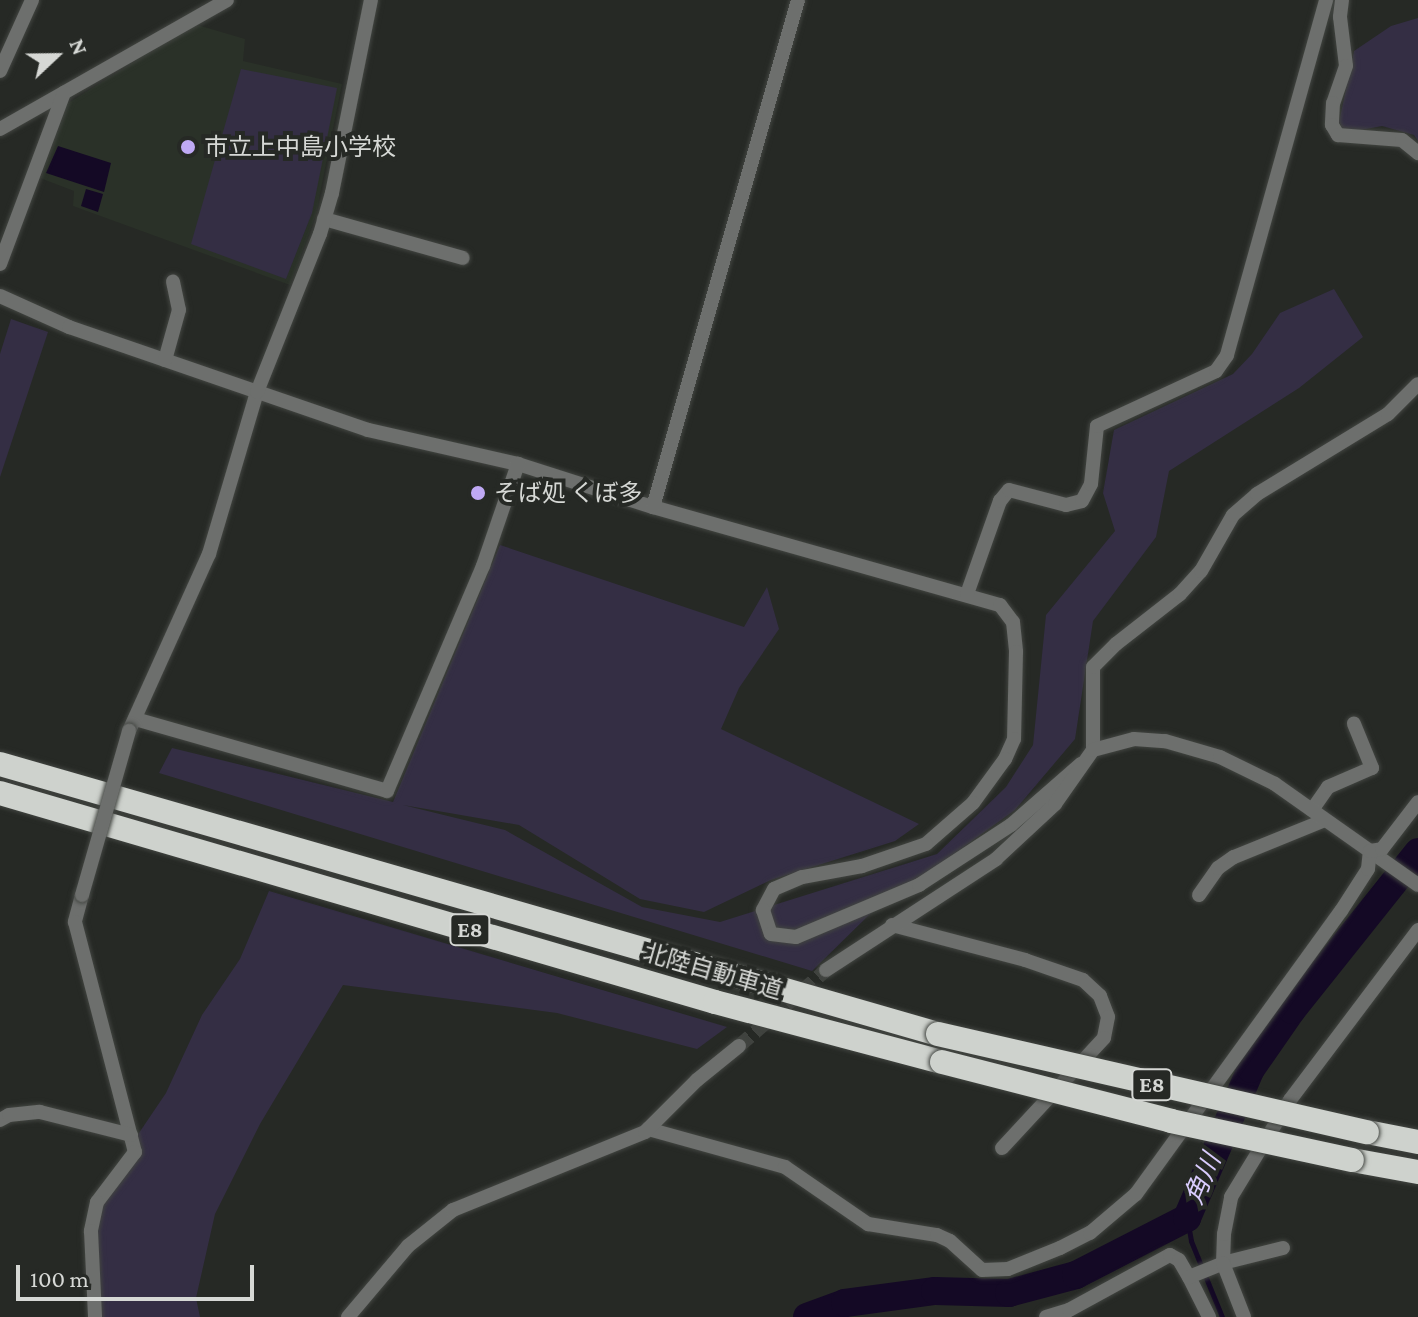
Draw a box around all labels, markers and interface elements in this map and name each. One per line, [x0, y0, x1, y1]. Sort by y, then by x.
north arrow [16, 16, 96, 96]
text: N [64, 35, 93, 58]
place label: 市立上中島小学校 [204, 133, 396, 161]
marker: 市立上中島小学校 [179, 138, 197, 156]
place label: そば処 くぼ多 [494, 479, 642, 507]
marker: そば処 くぼ多 [469, 484, 487, 502]
road number: E8 [448, 912, 492, 948]
street label: 北陸自動車道 [640, 937, 786, 1005]
road number: E8 [1130, 1067, 1174, 1103]
water label: 角川 [1178, 1149, 1228, 1209]
scale bar [20, 1249, 258, 1299]
text: 100 m [30, 1265, 89, 1292]

